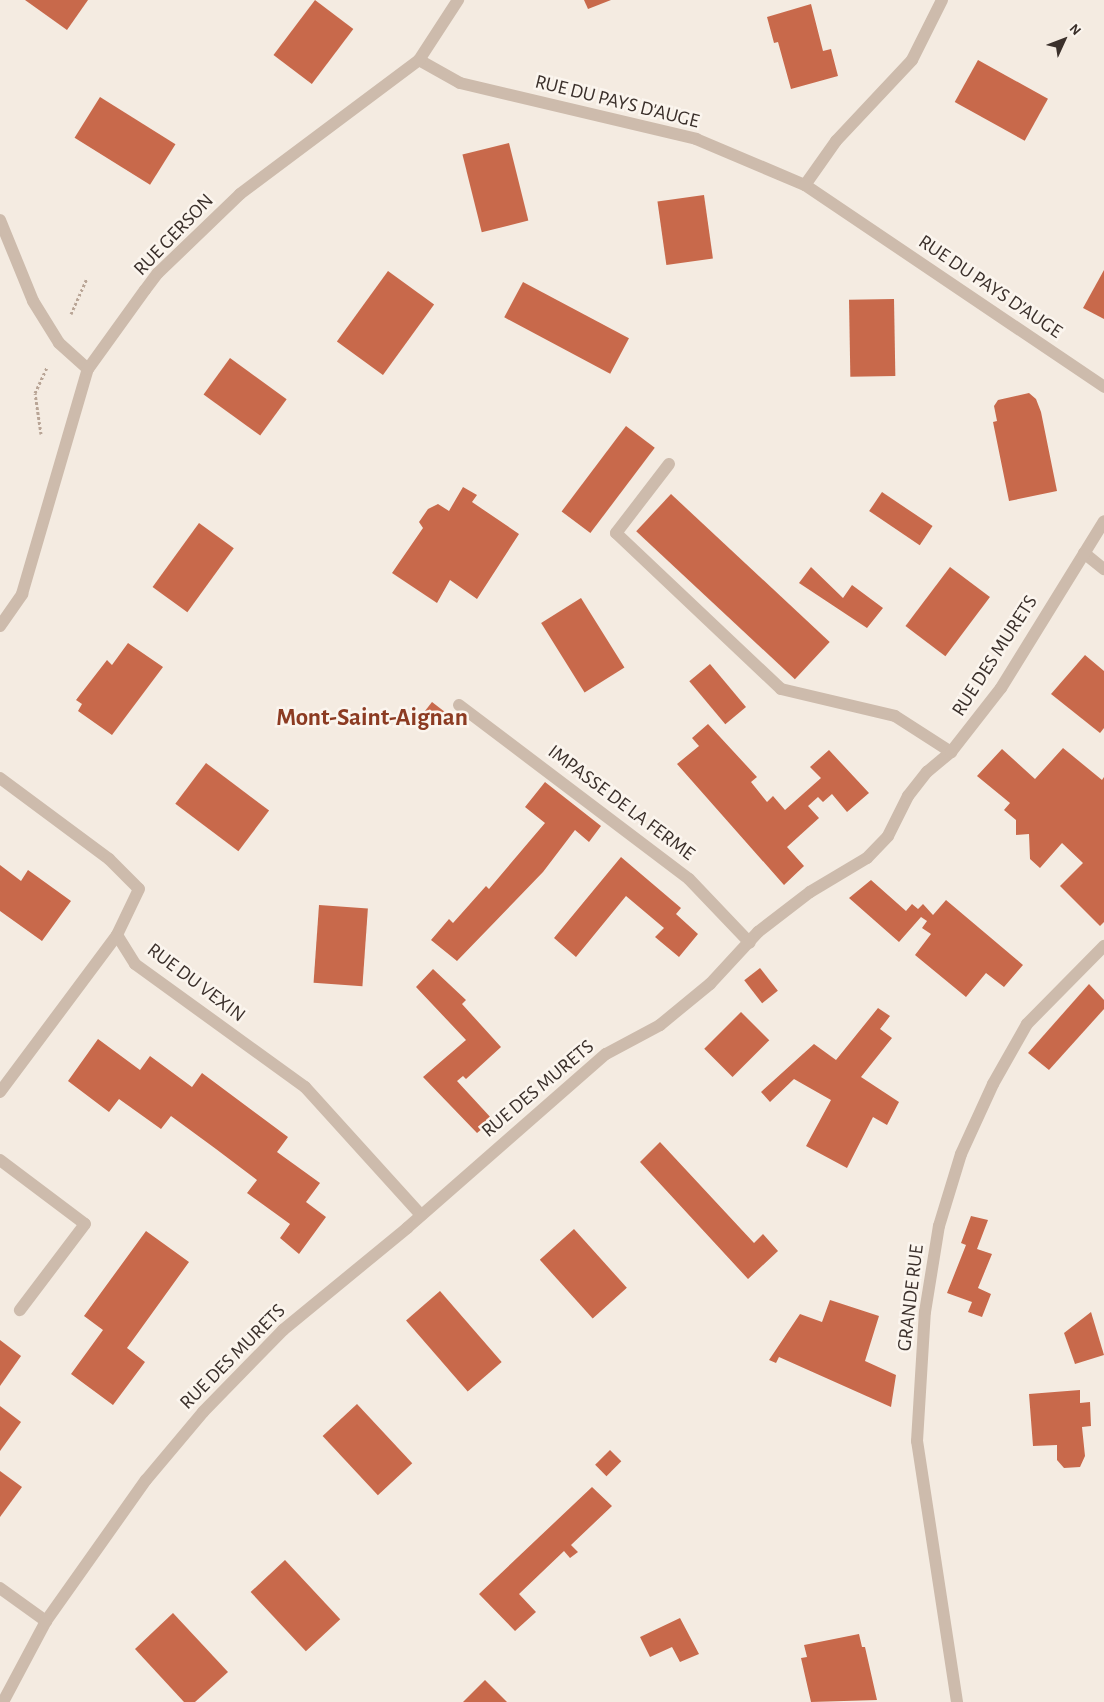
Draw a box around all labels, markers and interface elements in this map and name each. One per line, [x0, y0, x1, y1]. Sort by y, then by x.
north arrow [1039, 15, 1089, 65]
text: N [1067, 21, 1083, 38]
street label: RUE DU PAYS D'AUGE [532, 70, 702, 134]
street label: RUE GERSON [129, 189, 219, 281]
street label: RUE DU PAYS D'AUGE [914, 230, 1066, 344]
street label: RUE DES MURETS [947, 591, 1043, 721]
district label: Mont-Saint-Aignan [276, 703, 468, 733]
street label: IMPASSE DE LA FERME [543, 740, 699, 866]
street label: RUE DU VEXIN [142, 938, 250, 1028]
street label: RUE DES MURETS [477, 1035, 599, 1143]
street label: GRANDE RUE [893, 1243, 929, 1353]
street label: RUE DES MURETS [175, 1299, 291, 1415]

